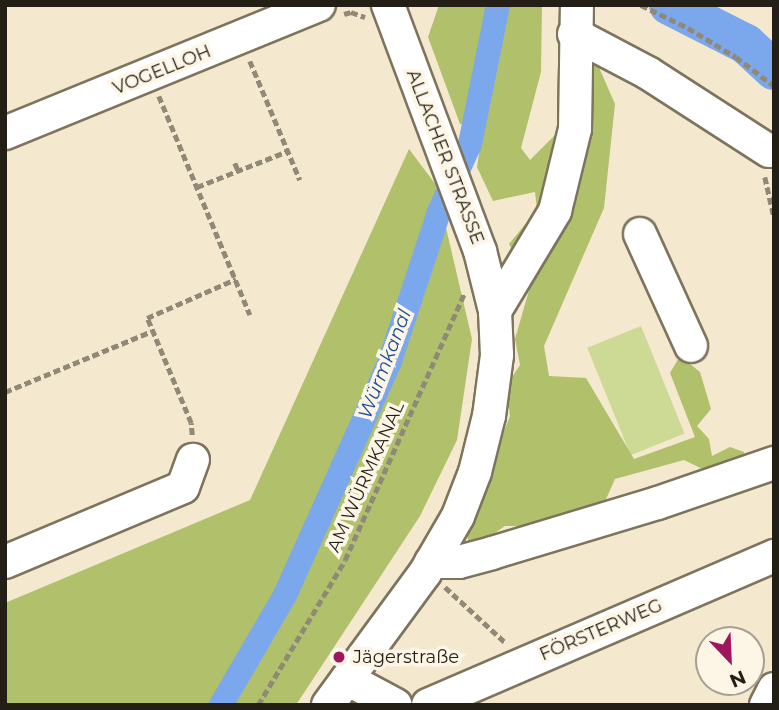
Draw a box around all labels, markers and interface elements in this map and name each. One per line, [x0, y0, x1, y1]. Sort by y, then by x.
street label: VOGELLOH [110, 41, 214, 99]
street label: ALLACHER STRASSE [402, 67, 488, 247]
water label: Würmkanal [354, 306, 416, 422]
street label: AM WÜRMKANAL [323, 398, 409, 556]
street label: FÖRSTERWEG [536, 594, 666, 666]
north arrow [695, 626, 765, 696]
place label: Jägerstraße [353, 646, 459, 668]
marker: Jägerstraße [331, 649, 347, 665]
text: N [726, 665, 749, 693]

